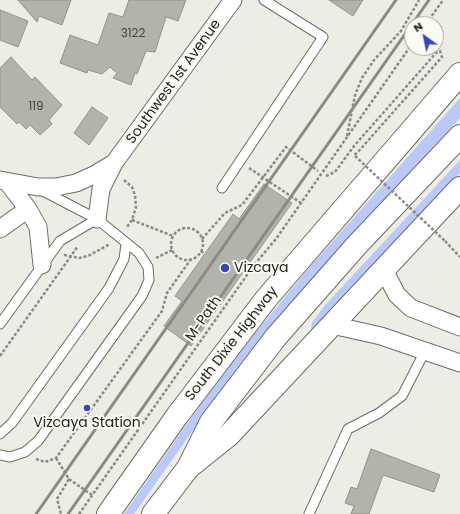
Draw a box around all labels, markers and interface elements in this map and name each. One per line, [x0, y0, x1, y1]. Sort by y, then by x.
north arrow [404, 16, 444, 56]
street label: Southwest 1st Avenue [123, 17, 225, 147]
text: N [410, 18, 426, 36]
house number: 3122 [121, 27, 145, 41]
house number: 119 [28, 100, 44, 114]
place label: Vizcaya [234, 260, 289, 276]
marker: Vizcaya [219, 262, 231, 274]
street label: South Dixie Highway [182, 284, 282, 404]
street label: M-Path [182, 293, 226, 345]
marker: Vizcaya Station [82, 403, 92, 413]
place label: Vizcaya Station [33, 415, 141, 431]

